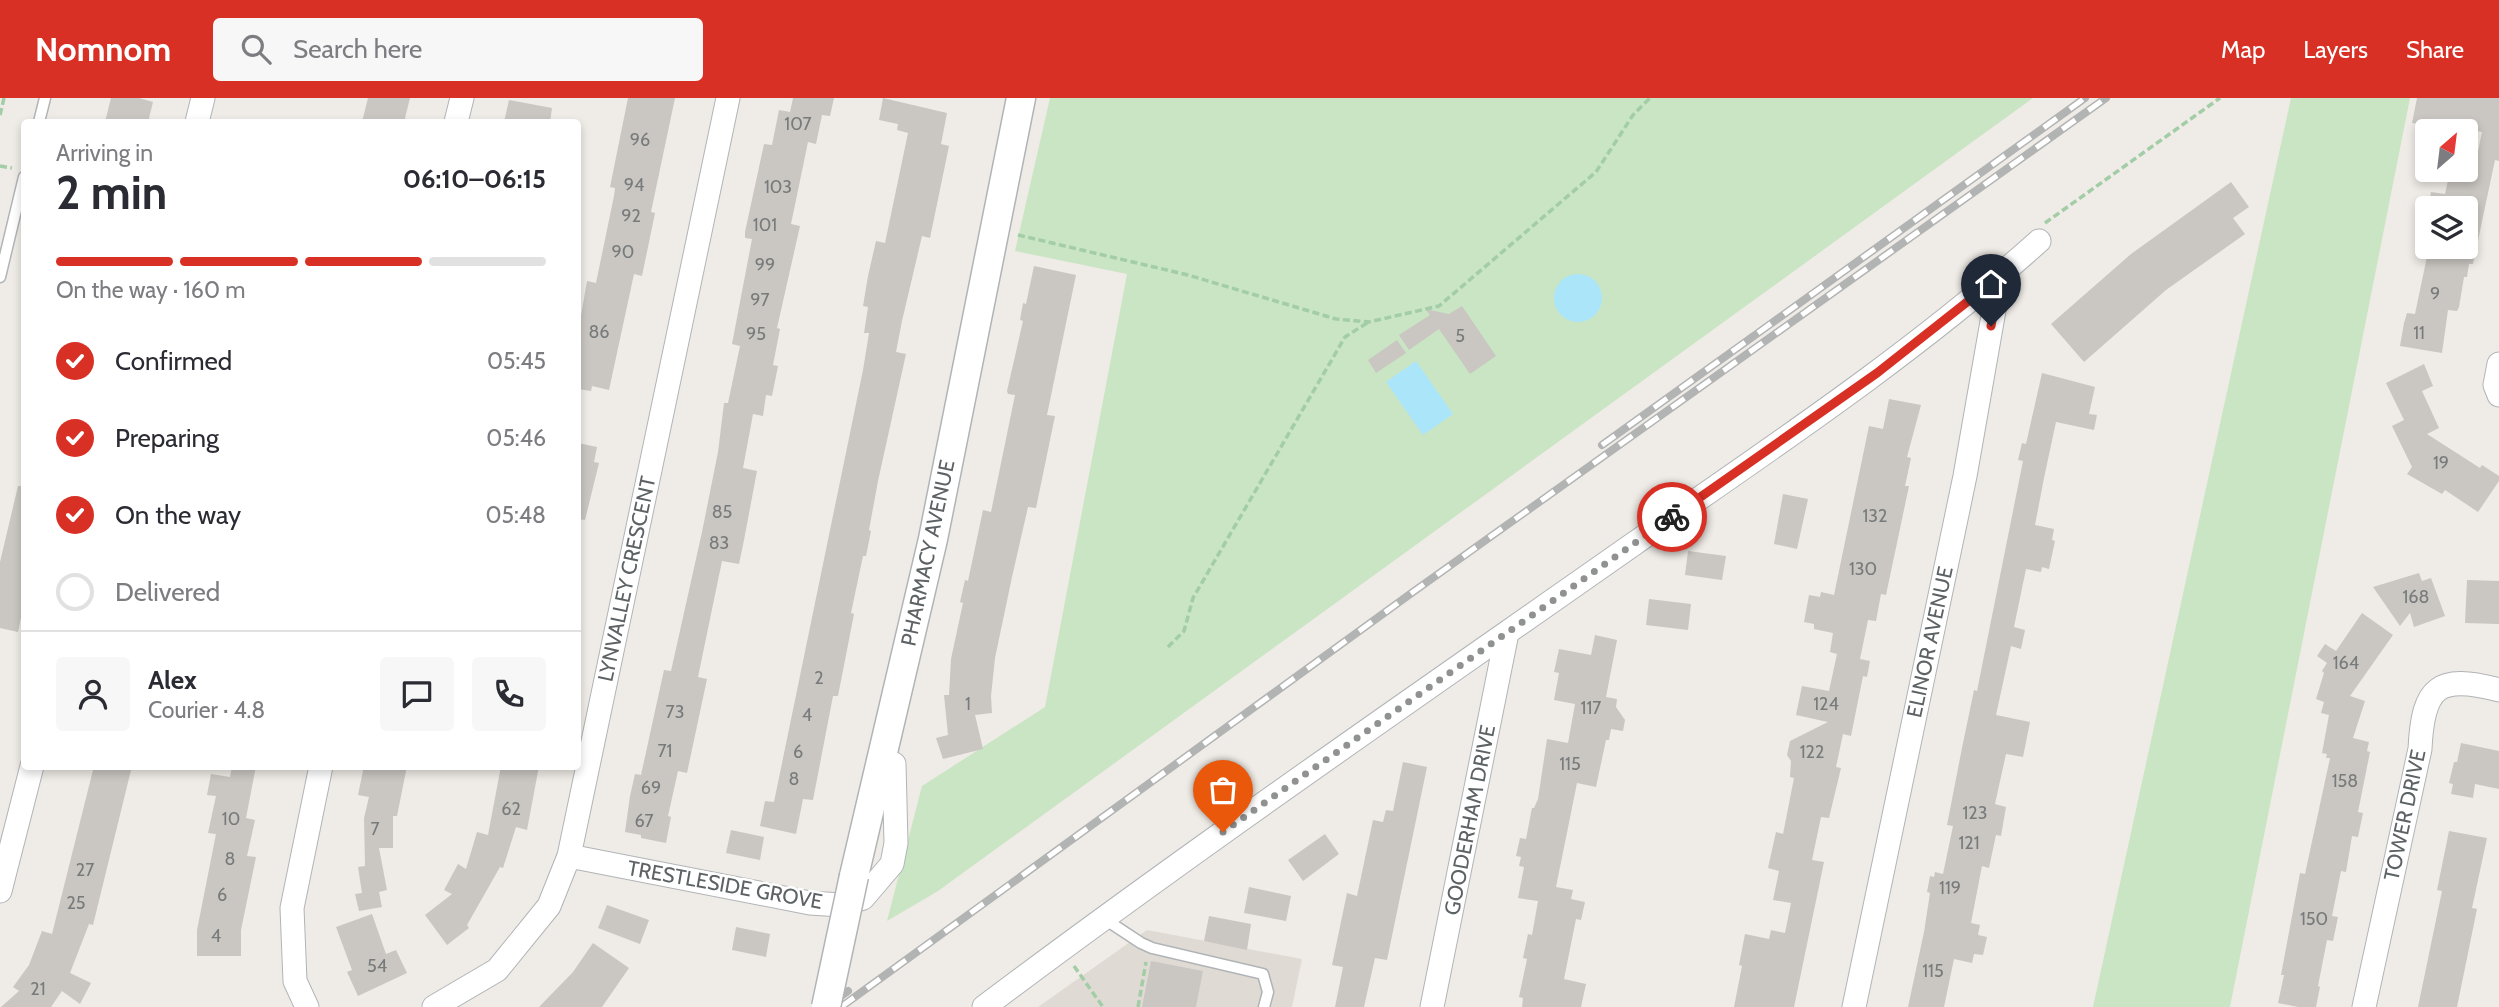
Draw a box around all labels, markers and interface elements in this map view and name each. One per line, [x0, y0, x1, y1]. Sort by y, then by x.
search box [213, 18, 703, 81]
text: Nomnom [35, 29, 171, 69]
icon: search [237, 30, 275, 68]
text: Search here [293, 33, 422, 65]
text: Map [2221, 35, 2265, 64]
text: Layers [2303, 35, 2368, 64]
text: Share [2406, 35, 2464, 64]
house number: 107 [784, 113, 812, 135]
north arrow [2415, 119, 2478, 182]
map controls [2415, 119, 2478, 259]
house number: 96 [630, 129, 650, 151]
text: Arriving in [56, 139, 153, 167]
text: 06:10–06:15 [403, 163, 546, 195]
text: 2 min [56, 165, 167, 221]
house number: 94 [624, 174, 644, 196]
house number: 103 [764, 176, 792, 198]
button: layers [2415, 196, 2478, 259]
house number: 92 [621, 205, 641, 227]
house number: 101 [753, 214, 777, 236]
house number: 90 [612, 241, 634, 263]
house number: 99 [755, 254, 775, 276]
pin [1961, 254, 2021, 326]
icon: home [1972, 265, 2010, 303]
text: On the way · 160 m [56, 276, 245, 304]
house number: 9 [2430, 283, 2440, 305]
house number: 97 [750, 289, 770, 311]
house number: 86 [588, 321, 610, 343]
house number: 11 [2413, 322, 2425, 344]
house number: 95 [746, 323, 766, 345]
house number: 5 [1455, 325, 1465, 347]
icon: check [56, 342, 94, 380]
text: Confirmed [115, 345, 232, 377]
text: 05:45 [487, 347, 546, 375]
icon: check [56, 419, 94, 457]
text: Preparing [115, 422, 219, 454]
text: 05:46 [486, 424, 546, 452]
house number: 19 [2433, 452, 2449, 474]
street label: PHARMACY AVENUE [896, 458, 959, 648]
street label: LYNVALLEY CRESCENT [593, 474, 660, 684]
courier [1637, 482, 1707, 552]
icon: check [56, 496, 94, 534]
icon: bike [1653, 498, 1691, 536]
text: On the way [115, 499, 241, 531]
text: 05:48 [485, 501, 546, 529]
house number: 85 [712, 501, 732, 523]
house number: 132 [1862, 505, 1888, 527]
house number: 83 [709, 532, 729, 554]
house number: 130 [1849, 558, 1877, 580]
street label: ELINOR AVENUE [1901, 564, 1958, 720]
text: Delivered [115, 576, 220, 608]
house number: 168 [2402, 586, 2430, 608]
house number: 164 [2333, 652, 2359, 674]
button: person [56, 657, 130, 731]
button: chat [380, 657, 454, 731]
button: phone [472, 657, 546, 731]
text: Alex [148, 664, 197, 696]
house number: 2 [814, 667, 824, 689]
house number: 1 [965, 693, 971, 715]
house number: 124 [1813, 693, 1839, 715]
text: Courier · 4.8 [148, 696, 265, 724]
house number: 117 [1581, 697, 1601, 719]
house number: 73 [666, 701, 684, 723]
house number: 4 [802, 704, 812, 726]
street label: GOODERHAM DRIVE [1439, 723, 1500, 917]
house number: 71 [658, 740, 672, 762]
house number: 6 [793, 741, 803, 763]
house number: 122 [1800, 741, 1824, 763]
street label: TOWER DRIVE [2378, 747, 2431, 883]
house number: 115 [1559, 753, 1581, 775]
pin [1193, 760, 1253, 832]
house number: 8 [789, 768, 799, 790]
house number: 158 [2332, 770, 2358, 792]
icon: bag [1204, 771, 1242, 809]
house number: 69 [641, 777, 661, 799]
house number: 62 [501, 798, 521, 820]
house number: 123 [1962, 802, 1988, 824]
house number: 10 [222, 808, 240, 830]
house number: 67 [634, 810, 654, 832]
house number: 7 [370, 818, 380, 840]
house number: 121 [1958, 832, 1980, 854]
house number: 8 [225, 848, 235, 870]
street label: TRESTLESIDE GROVE [626, 855, 824, 914]
house number: 27 [76, 859, 94, 881]
house number: 119 [1939, 877, 1961, 899]
house number: 6 [217, 884, 227, 906]
house number: 25 [66, 892, 86, 914]
house number: 150 [2300, 908, 2328, 930]
house number: 4 [211, 925, 221, 947]
house number: 54 [367, 955, 387, 977]
house number: 115 [1922, 960, 1944, 982]
house number: 21 [30, 978, 46, 1000]

